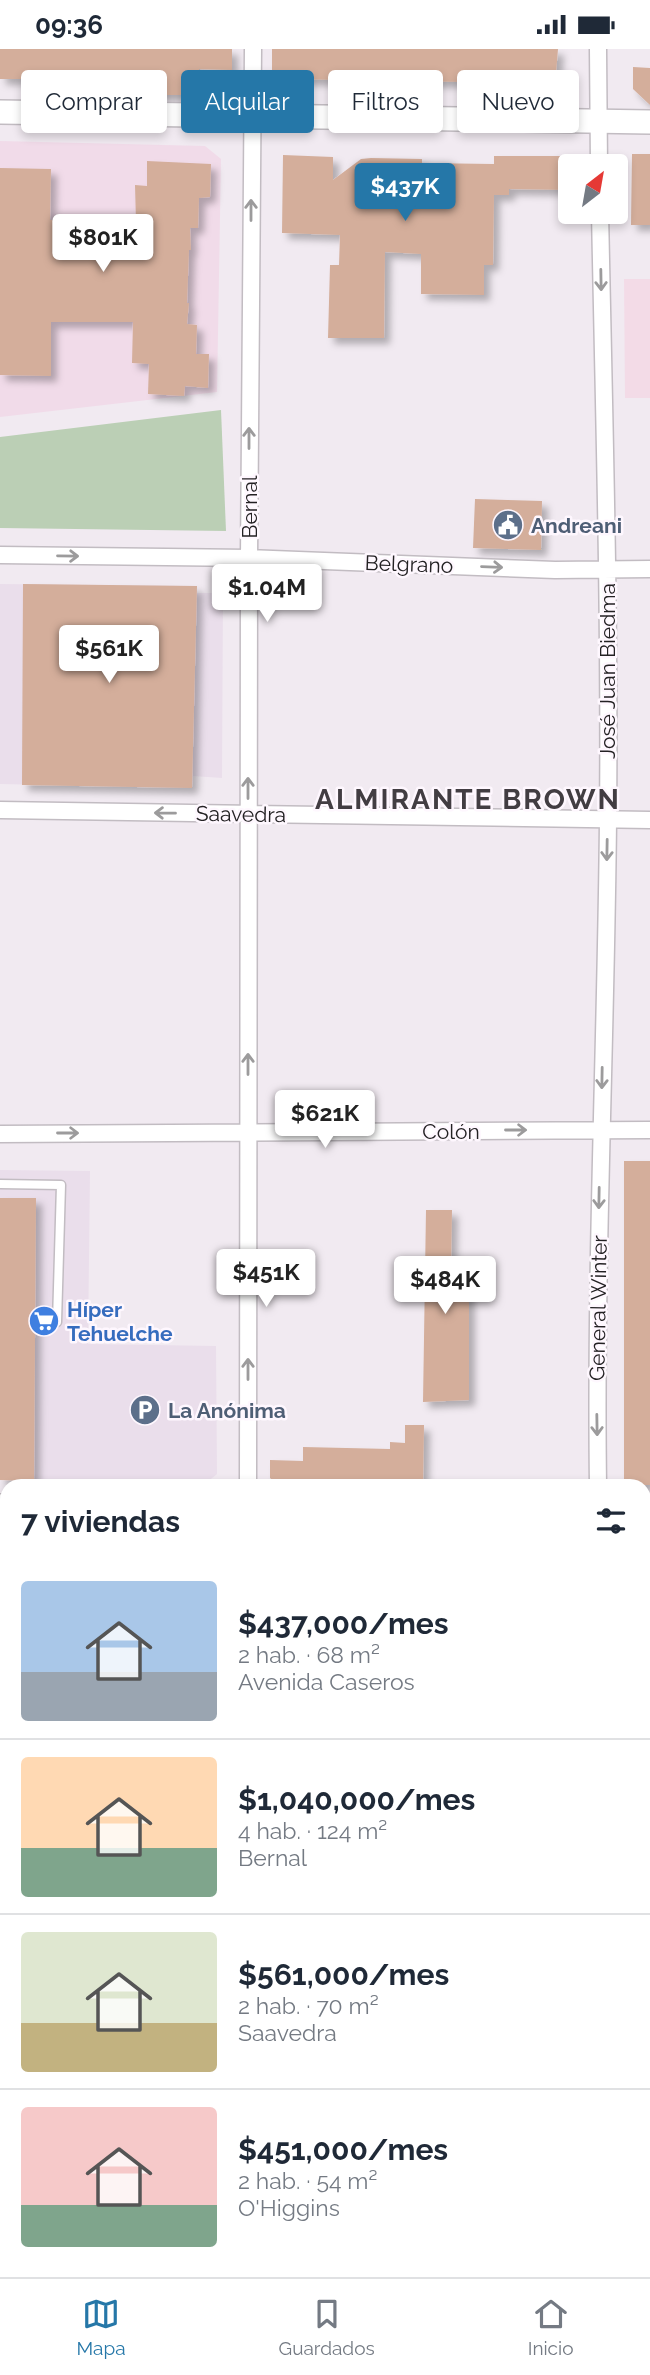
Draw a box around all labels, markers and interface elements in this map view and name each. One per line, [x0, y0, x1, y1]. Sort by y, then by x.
text: 09:36 [35, 10, 103, 40]
chip: Comprar [21, 70, 167, 133]
chip: Alquilar [181, 70, 314, 133]
chip: Filtros [328, 70, 443, 133]
chip: Nuevo [457, 70, 579, 133]
north arrow [558, 154, 628, 224]
map controls [558, 154, 628, 224]
pin: $437K [356, 163, 454, 223]
text: $437K [371, 172, 439, 199]
one-way arrow [244, 199, 258, 222]
pin: $801K [54, 215, 152, 274]
text: $801K [68, 223, 138, 250]
one-way arrow [594, 268, 608, 291]
one-way arrow [242, 426, 256, 449]
street label: Bernal [237, 475, 262, 539]
public building icon: Andreani [491, 508, 525, 542]
place label: Andreani [531, 513, 622, 538]
one-way arrow [56, 549, 79, 563]
street label: Belgrano [364, 550, 454, 578]
one-way arrow [480, 561, 503, 574]
pin: $1.04M [210, 565, 324, 624]
text: $1.04M [228, 573, 306, 600]
street label: José Juan Biedma [595, 583, 620, 759]
pin: $561K [60, 625, 158, 685]
text: $561K [75, 634, 143, 661]
one-way arrow [241, 776, 255, 799]
district label: ALMIRANTE BROWN [315, 783, 621, 816]
street label: Saavedra [196, 801, 286, 827]
one-way arrow [154, 806, 177, 820]
one-way arrow [601, 839, 614, 862]
one-way arrow [241, 1053, 255, 1076]
one-way arrow [595, 1066, 609, 1089]
pin: $621K [276, 1091, 374, 1150]
text: $621K [291, 1099, 359, 1126]
street label: Colón [422, 1119, 480, 1144]
one-way arrow [504, 1123, 527, 1137]
one-way arrow [56, 1127, 79, 1140]
one-way arrow [593, 1186, 606, 1209]
street label: General Winter [584, 1234, 612, 1381]
pin: $451K [217, 1249, 315, 1309]
pin: $484K [396, 1257, 494, 1316]
text: $451K [232, 1258, 300, 1285]
text: $484K [410, 1265, 480, 1292]
place label: Híper Tehuelche [67, 1297, 173, 1346]
supermarket icon: Híper Tehuelche [27, 1304, 61, 1338]
one-way arrow [241, 1357, 255, 1380]
parking icon: La Anónima [128, 1393, 162, 1427]
place label: La Anónima [168, 1398, 286, 1423]
one-way arrow [590, 1414, 604, 1437]
icon: filters [592, 1502, 630, 1540]
text: 7 viviendas [21, 1504, 180, 1539]
text: $437,000/mes [238, 1606, 449, 1641]
icon: home [77, 1609, 161, 1693]
text: 2 hab. · 68 m² [238, 1641, 380, 1668]
text: Avenida Caseros [238, 1668, 415, 1695]
text: $1,040,000/mes [238, 1782, 475, 1817]
icon: home [77, 1785, 161, 1869]
text: 4 hab. · 124 m² [238, 1817, 387, 1844]
text: Bernal [238, 1844, 307, 1871]
text: $561,000/mes [238, 1957, 449, 1992]
icon: home [77, 1960, 161, 2044]
text: 2 hab. · 70 m² [238, 1992, 379, 2019]
text: Saavedra [238, 2019, 337, 2046]
text: $451,000/mes [238, 2132, 448, 2167]
icon: home [77, 2135, 161, 2219]
text: 2 hab. · 54 m² [238, 2167, 377, 2194]
text: O'Higgins [238, 2194, 340, 2221]
tab: Mapa [77, 2295, 126, 2359]
tab: Guardados [279, 2295, 375, 2359]
tab: Inicio [528, 2295, 573, 2359]

